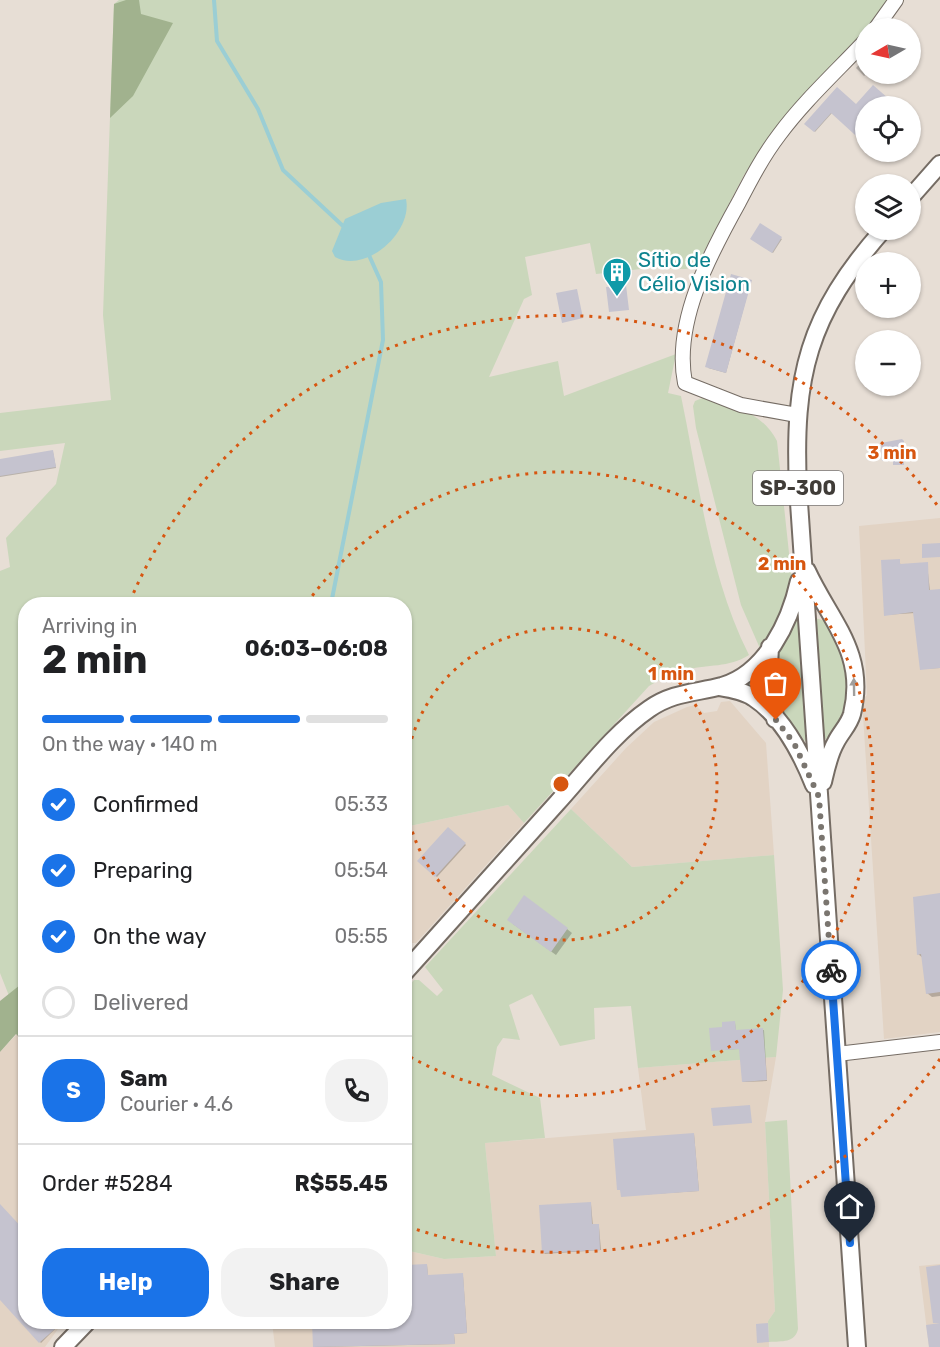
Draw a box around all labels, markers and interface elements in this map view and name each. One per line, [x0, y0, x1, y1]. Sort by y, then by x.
north arrow [855, 18, 921, 84]
map controls [855, 18, 921, 396]
button: locate [855, 96, 921, 162]
button: layers [855, 174, 921, 240]
place label: Sítio de Célio Vision [638, 247, 750, 296]
button: + [855, 252, 921, 318]
building icon: Sítio de Célio Vision [601, 256, 633, 298]
button: − [855, 330, 921, 396]
text: 3 min [868, 442, 916, 464]
road number: SP-300 [753, 471, 843, 505]
text: 2 min [758, 553, 806, 575]
text: Arriving in [42, 614, 137, 638]
text: 06:03–06:08 [245, 635, 388, 662]
text: 2 min [42, 637, 148, 683]
pin [750, 658, 801, 720]
text: 1 min [648, 663, 694, 685]
icon: bag [759, 667, 792, 700]
one-way arrow [849, 678, 859, 697]
text: On the way · 140 m [42, 732, 218, 756]
centre of rings [551, 774, 571, 794]
icon: check [42, 788, 75, 821]
text: Confirmed [93, 791, 199, 818]
text: 05:33 [334, 792, 388, 816]
icon: check [42, 854, 75, 887]
text: Preparing [93, 857, 193, 884]
text: 05:54 [334, 858, 388, 882]
icon: check [42, 920, 75, 953]
text: On the way [93, 923, 207, 950]
text: 05:55 [335, 924, 388, 948]
courier [801, 940, 861, 1000]
icon: bike [815, 954, 848, 987]
text: Delivered [93, 989, 189, 1016]
button: phone [325, 1059, 388, 1122]
text: Sam [120, 1065, 168, 1092]
text: S [66, 1077, 81, 1104]
text: Courier · 4.6 [120, 1092, 233, 1116]
text: Order #5284 [42, 1170, 173, 1197]
text: R$55.45 [294, 1170, 388, 1197]
pin [824, 1181, 875, 1243]
icon: home [833, 1190, 866, 1223]
button: Help [42, 1248, 209, 1317]
button: Share [221, 1248, 388, 1317]

